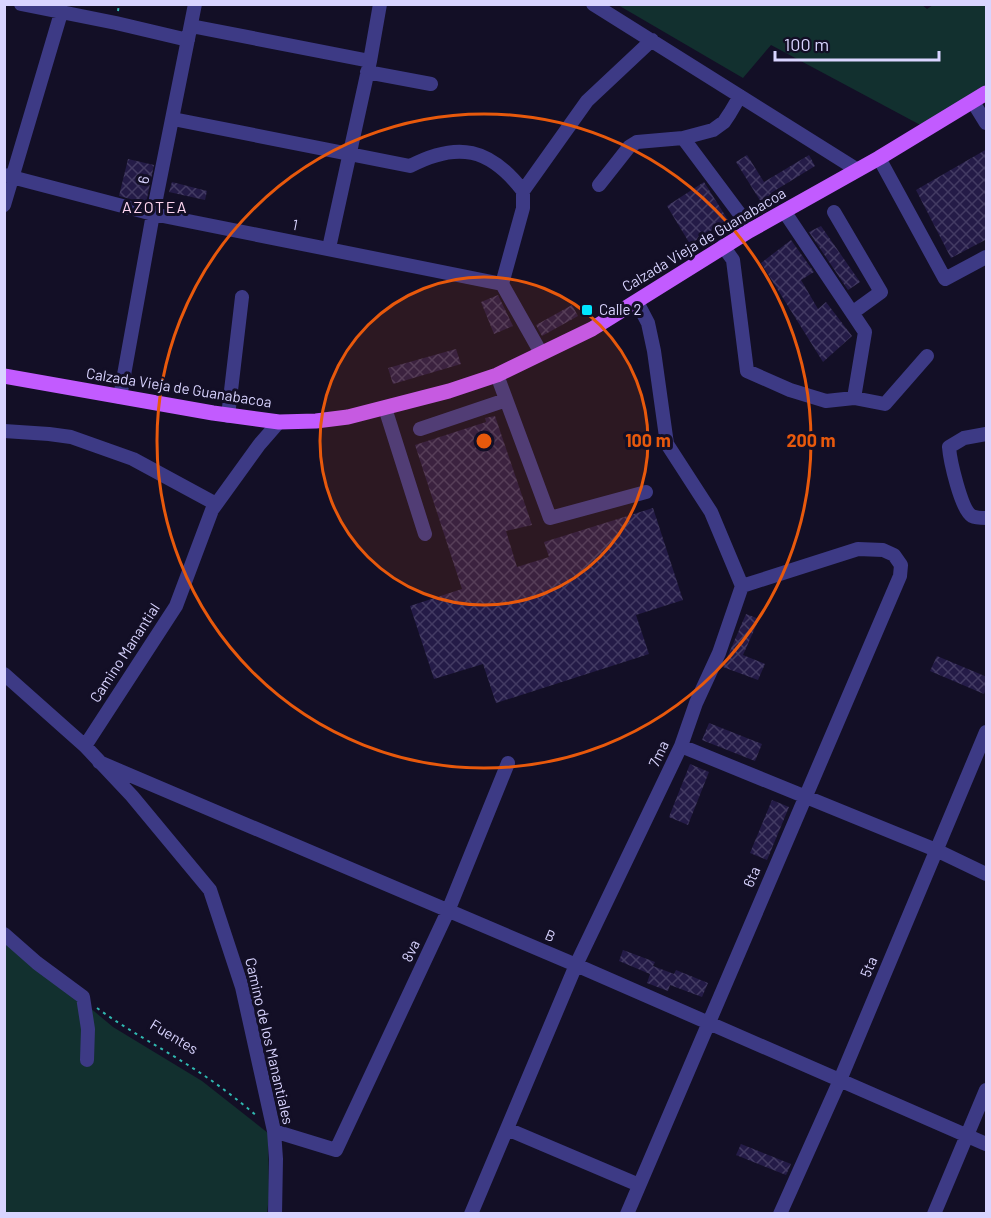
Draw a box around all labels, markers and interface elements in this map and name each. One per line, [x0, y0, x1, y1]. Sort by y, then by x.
scale bar [775, 24, 938, 62]
text: 100 m [784, 33, 829, 55]
street label: 6 [133, 174, 153, 185]
street label: Calzada Vieja de Guanabacoa [618, 183, 789, 295]
district label: AZOTEA [122, 197, 188, 216]
street label: 1 [291, 215, 299, 233]
place label: Calle 2 [599, 300, 642, 318]
marker: Calle 2 [580, 303, 594, 317]
street label: Calzada Vieja de Guanabacoa [85, 363, 273, 411]
text: 100 m [625, 429, 671, 451]
text: 200 m [786, 429, 836, 451]
centre of rings [474, 431, 494, 451]
street label: Camino Manantial [85, 599, 163, 705]
street label: 7ma [644, 737, 672, 770]
street label: 6ta [739, 863, 763, 890]
street label: B [543, 925, 558, 945]
street label: 8va [397, 937, 423, 965]
street label: 5ta [856, 953, 880, 980]
street label: Camino de los Manantiales [242, 956, 298, 1126]
street label: Fuentes [147, 1015, 202, 1057]

